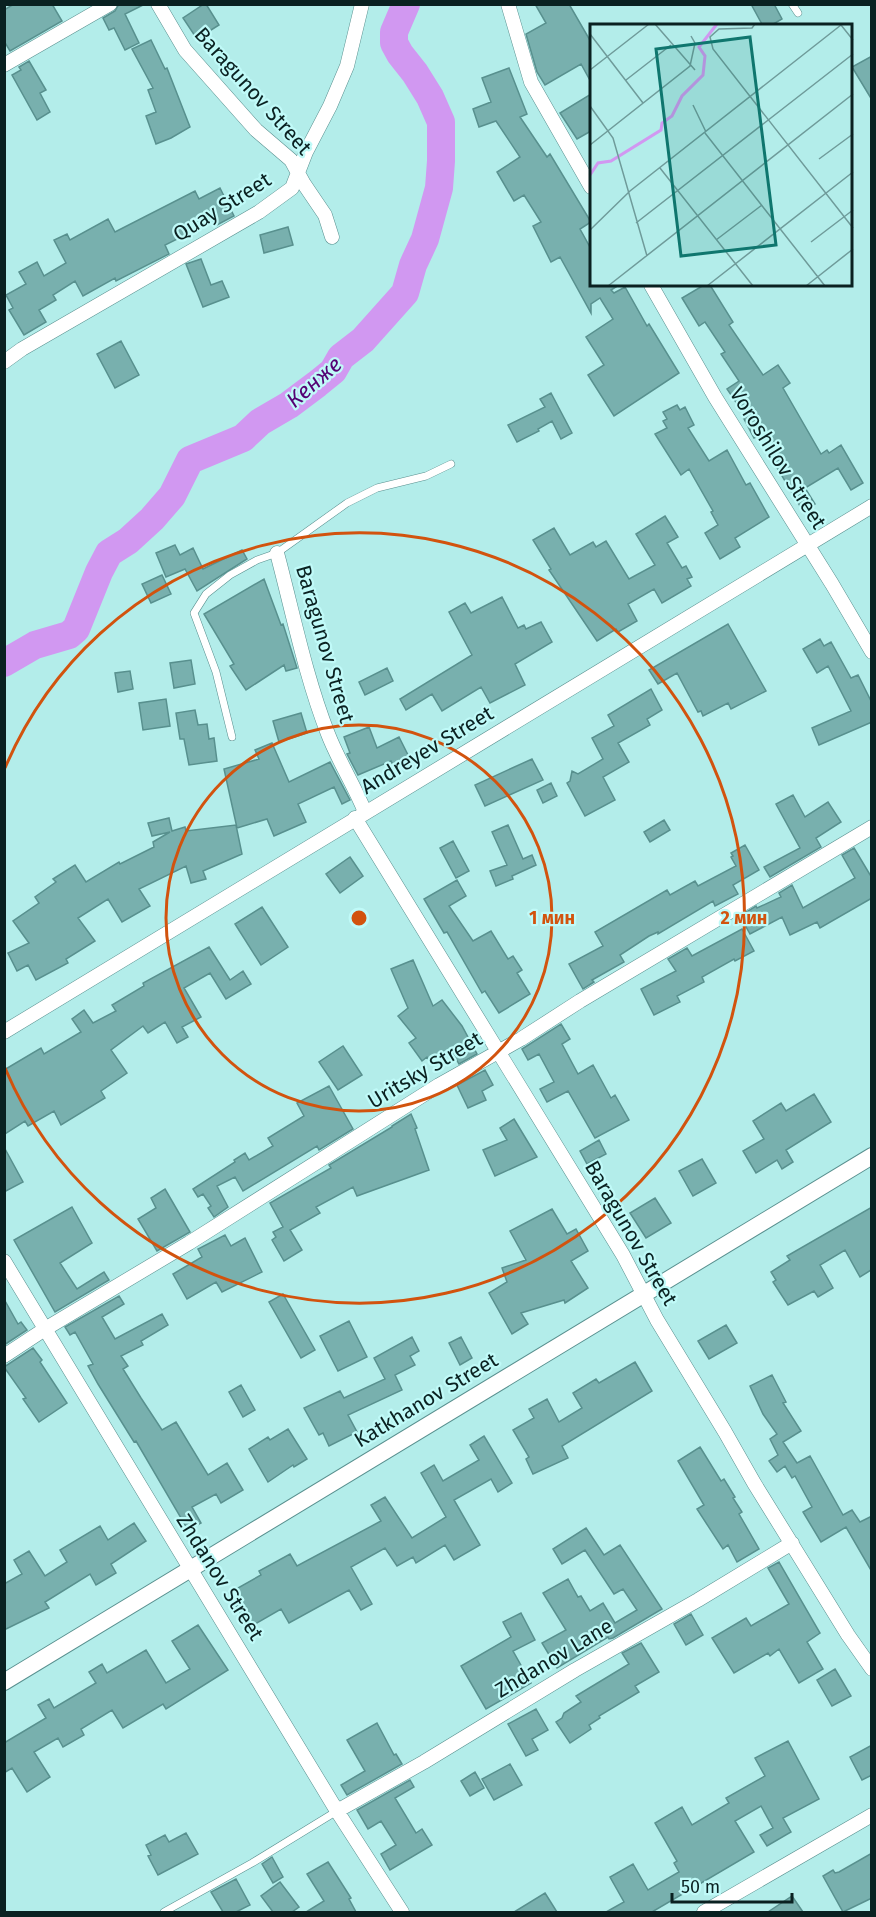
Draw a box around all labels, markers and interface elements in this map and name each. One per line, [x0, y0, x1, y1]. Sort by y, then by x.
street label: Baragunov Street [189, 22, 317, 161]
inset map [590, 24, 852, 286]
street label: Quay Street [168, 166, 276, 247]
water label: Кенже [281, 351, 347, 413]
street label: Voroshilov Street [724, 382, 832, 534]
street label: Baragunov Street [290, 562, 360, 726]
street label: Andreyev Street [356, 700, 498, 800]
text: 1 мин [529, 907, 575, 929]
text: 2 мин [721, 907, 767, 929]
centre of rings [349, 908, 369, 928]
street label: Uritsky Street [363, 1025, 487, 1114]
street label: Baragunov Street [579, 1156, 683, 1310]
street label: Katkhanov Street [349, 1347, 503, 1453]
street label: Zhdanov Street [171, 1509, 270, 1646]
street label: Zhdanov Lane [490, 1613, 618, 1703]
scale bar [672, 1866, 792, 1904]
text: 50 m [681, 1876, 720, 1898]

